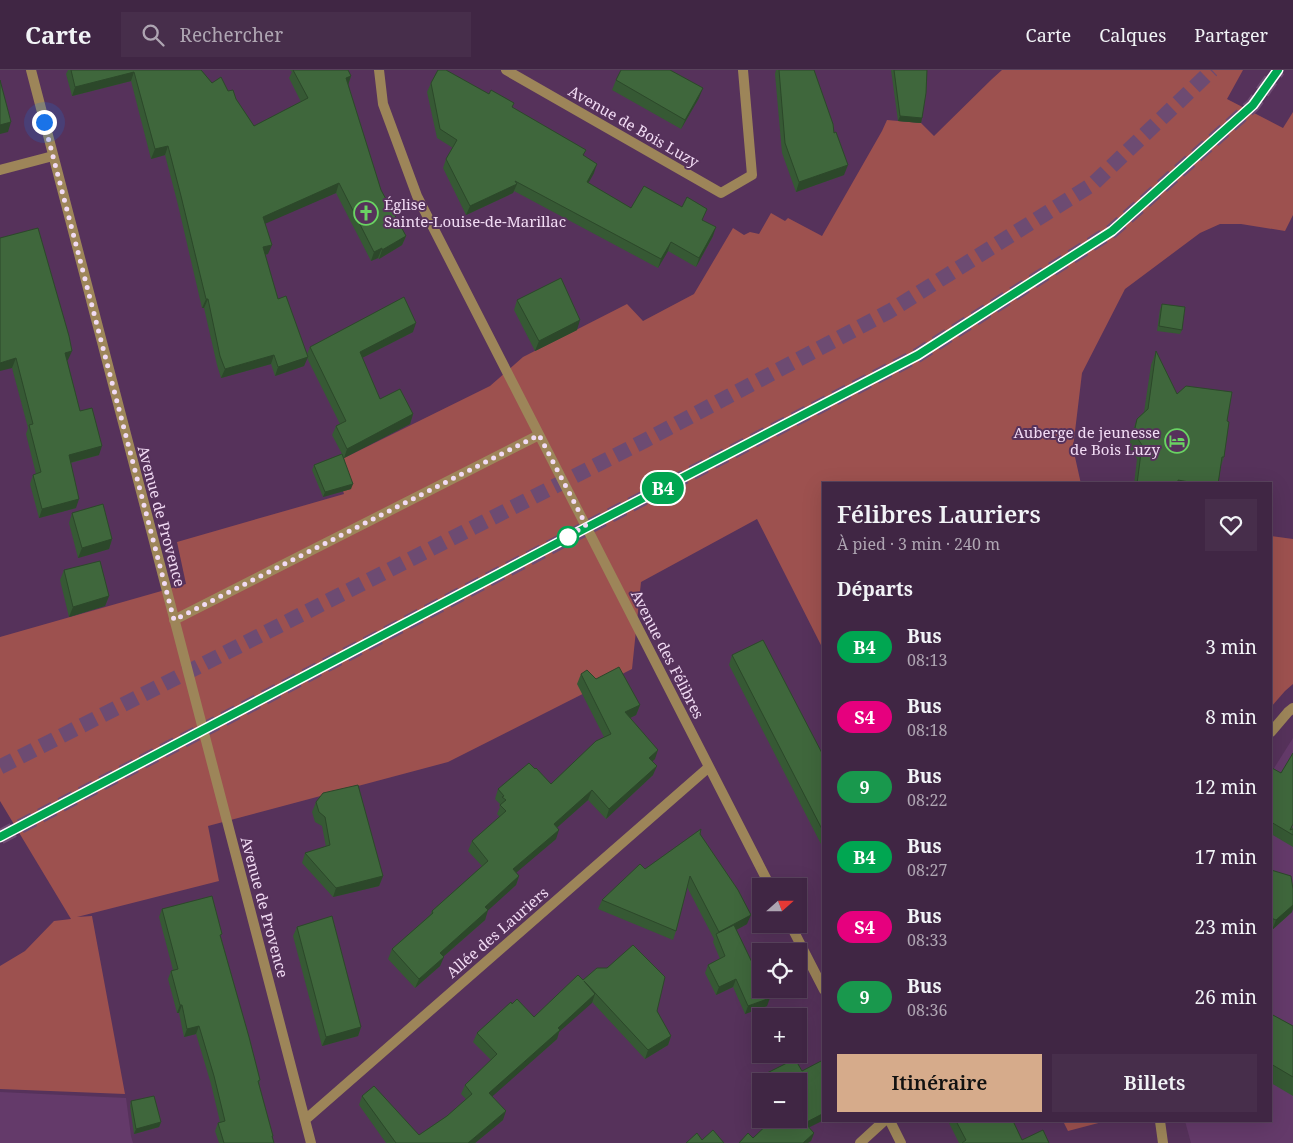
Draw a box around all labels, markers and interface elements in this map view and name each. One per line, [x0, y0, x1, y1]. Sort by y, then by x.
search box [121, 12, 471, 57]
text: Carte [25, 18, 91, 51]
icon: search [139, 21, 167, 49]
text: Rechercher [179, 22, 283, 48]
text: Carte [1026, 23, 1071, 47]
text: Calques [1099, 23, 1166, 47]
text: Partager [1194, 23, 1268, 47]
street label: Avenue de Bois Luzy [565, 80, 703, 172]
your location [32, 110, 57, 135]
place label: Église Sainte-Louise-de-Marillac [384, 194, 566, 231]
church icon: Église Sainte-Louise-de-Marillac [353, 200, 379, 226]
place label: Auberge de jeunesse de Bois Luzy [1013, 422, 1161, 459]
hotel icon: Auberge de jeunesse de Bois Luzy [1164, 428, 1190, 454]
street label: Avenue de Provence [134, 443, 190, 589]
line badge: B4 [640, 472, 686, 504]
text: B4 [652, 476, 674, 500]
text: Félibres Lauriers [837, 497, 1041, 530]
button: heart [1205, 499, 1257, 551]
unlabelled marker [557, 526, 579, 548]
text: À pied · 3 min · 240 m [837, 533, 1000, 555]
text: Départs [837, 576, 913, 602]
street label: Avenue des Félibres [627, 586, 709, 722]
text: Bus [907, 623, 942, 649]
text: 3 min [1205, 634, 1257, 660]
text: B4 [853, 635, 876, 659]
text: 08:13 [907, 649, 947, 671]
text: Bus [907, 693, 942, 719]
text: 8 min [1205, 704, 1257, 730]
text: S4 [854, 705, 875, 729]
text: 08:18 [907, 719, 947, 741]
text: Bus [907, 763, 942, 789]
text: 12 min [1195, 774, 1257, 800]
text: 9 [859, 775, 870, 799]
text: 08:22 [907, 789, 947, 811]
text: Bus [907, 833, 942, 859]
street label: Avenue de Provence [237, 834, 293, 980]
text: 17 min [1195, 844, 1257, 870]
text: B4 [853, 845, 876, 869]
text: 08:27 [907, 859, 947, 881]
north arrow [752, 878, 808, 932]
map controls [752, 878, 807, 1128]
street label: Allée des Lauriers [442, 882, 552, 982]
text: Bus [907, 903, 942, 929]
text: 23 min [1195, 914, 1257, 940]
text: S4 [854, 915, 875, 939]
text: 08:33 [907, 929, 947, 951]
button: locate [752, 943, 807, 998]
text: Bus [907, 973, 942, 999]
text: 26 min [1195, 984, 1257, 1010]
text: 9 [859, 985, 870, 1009]
text: 08:36 [907, 999, 947, 1021]
button: + [752, 1008, 807, 1063]
button: Itinéraire [837, 1054, 1042, 1112]
button: Billets [1052, 1054, 1257, 1112]
button: − [752, 1073, 807, 1128]

